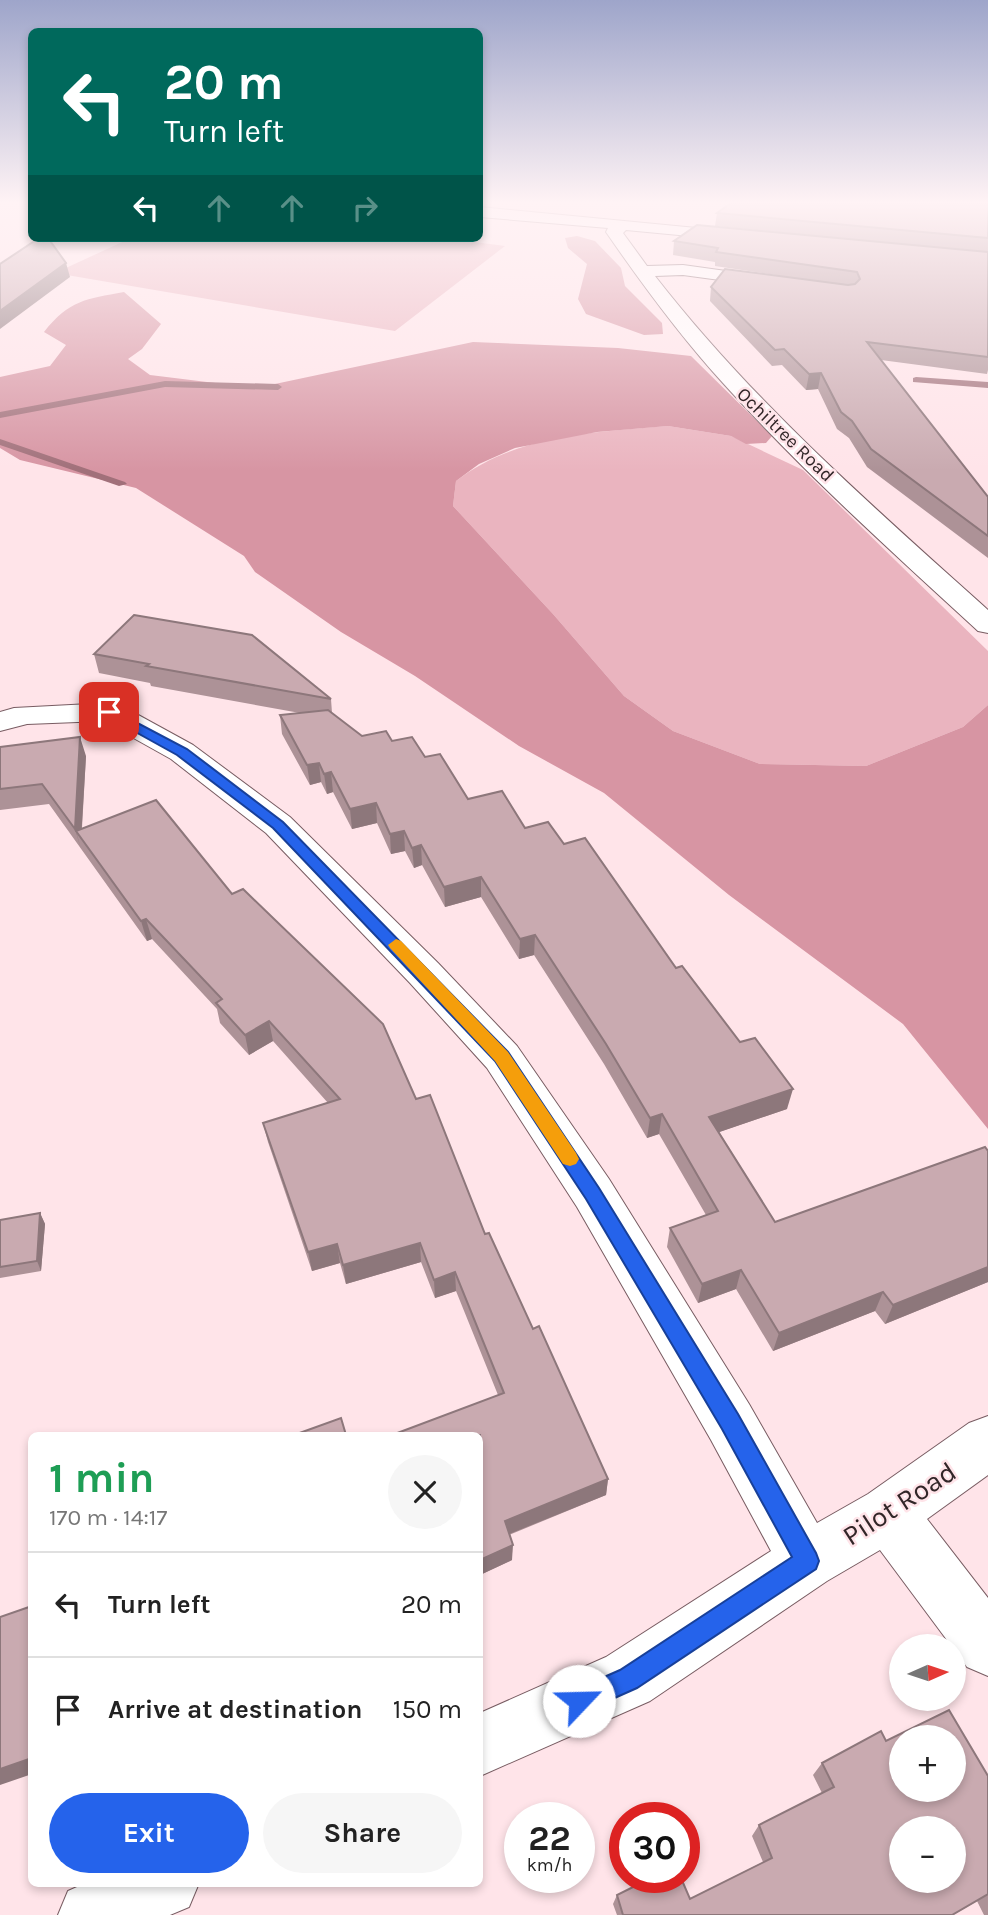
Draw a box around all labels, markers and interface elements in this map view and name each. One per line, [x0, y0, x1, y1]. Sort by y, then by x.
text: 20 m [164, 54, 284, 111]
icon: left [49, 56, 140, 147]
text: Turn left [164, 113, 284, 150]
icon: left [127, 189, 165, 227]
icon: ahead [200, 189, 238, 227]
icon: ahead [273, 189, 311, 227]
icon: right [346, 189, 384, 227]
street label: Ochiltree Road [732, 383, 838, 486]
pin [79, 682, 139, 742]
icon: arrive [90, 693, 128, 731]
text: 1 min [49, 1453, 154, 1503]
button: close [388, 1455, 462, 1529]
street label: Pilot Road [836, 1455, 962, 1552]
text: 170 m · 14:17 [49, 1504, 167, 1531]
icon: left [49, 1586, 87, 1624]
text: Turn left [108, 1589, 210, 1620]
text: 20 m [401, 1589, 462, 1620]
north arrow [889, 1634, 966, 1712]
map controls [889, 1634, 966, 1893]
position arrow [542, 1664, 616, 1738]
icon: arrive [49, 1691, 87, 1729]
text: Arrive at destination [108, 1694, 362, 1725]
text: 150 m [393, 1694, 462, 1725]
button: + [889, 1725, 966, 1802]
button: Exit [49, 1793, 249, 1873]
button: Share [263, 1793, 462, 1873]
speed limit sign: 30 [609, 1802, 700, 1893]
button: − [889, 1816, 966, 1893]
text: 22 [528, 1818, 571, 1859]
text: km/h [527, 1854, 572, 1876]

